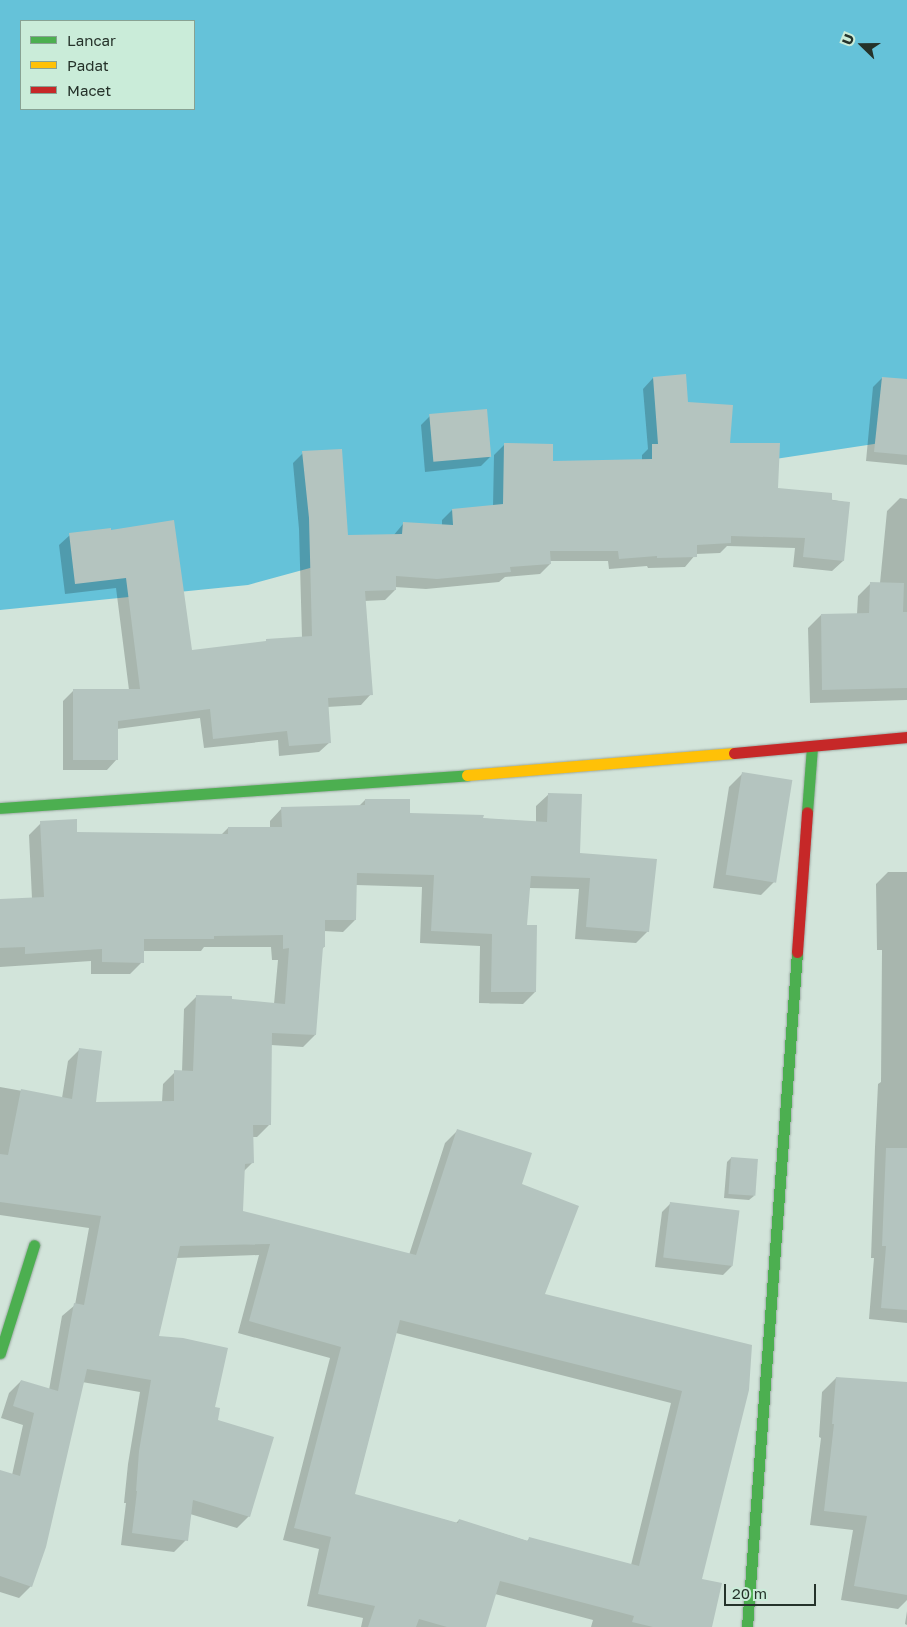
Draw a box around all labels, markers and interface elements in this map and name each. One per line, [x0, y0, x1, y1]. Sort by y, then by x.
legend [20, 20, 195, 110]
north arrow [837, 20, 887, 70]
text: Lancar [67, 31, 116, 49]
text: U [838, 31, 857, 47]
text: Padat [67, 56, 109, 74]
text: Macet [67, 81, 111, 99]
scale bar [727, 1574, 820, 1606]
text: 20 m [732, 1584, 767, 1602]

